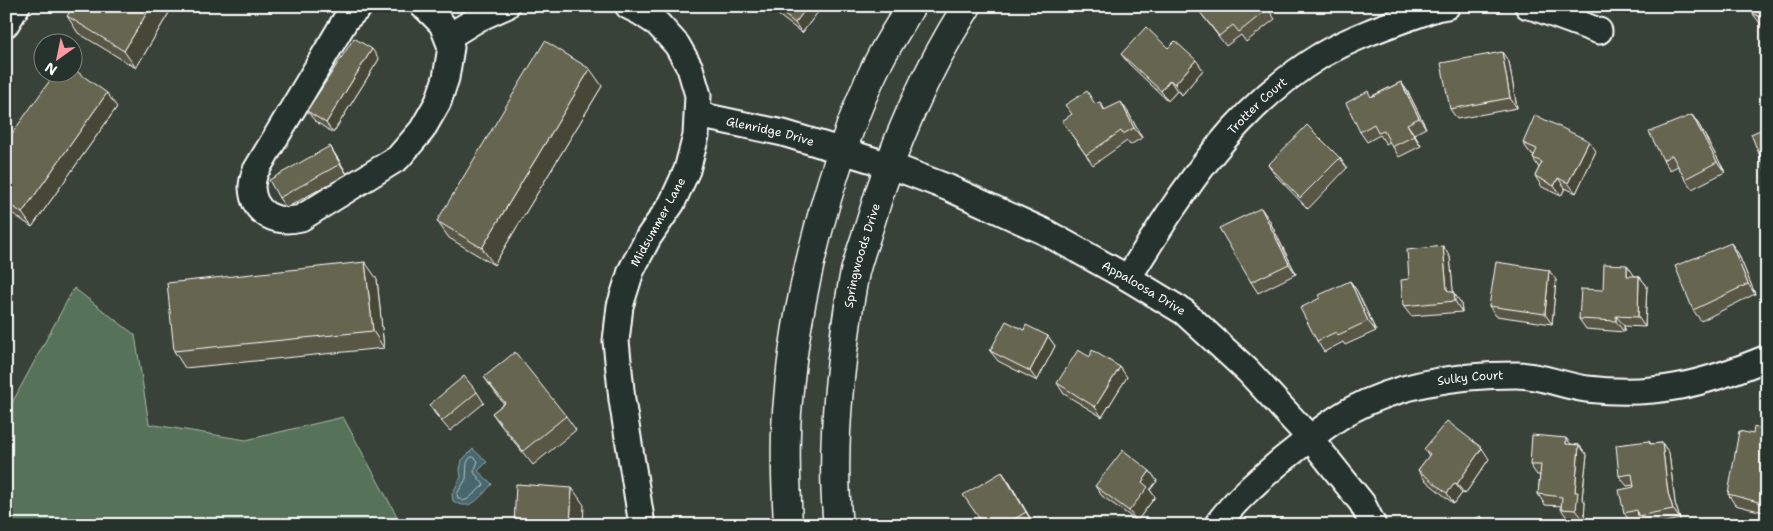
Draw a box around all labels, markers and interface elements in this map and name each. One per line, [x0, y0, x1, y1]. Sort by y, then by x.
north arrow [32, 32, 82, 82]
text: N [41, 58, 60, 79]
street label: Trotter Court [1224, 74, 1290, 138]
street label: Glenridge Drive [725, 113, 816, 150]
street label: Midsummer Lane [627, 174, 689, 270]
street label: Springwoods Drive [841, 201, 884, 309]
street label: Appaloosa Drive [1099, 257, 1189, 319]
street label: Sulky Court [1436, 367, 1504, 389]

